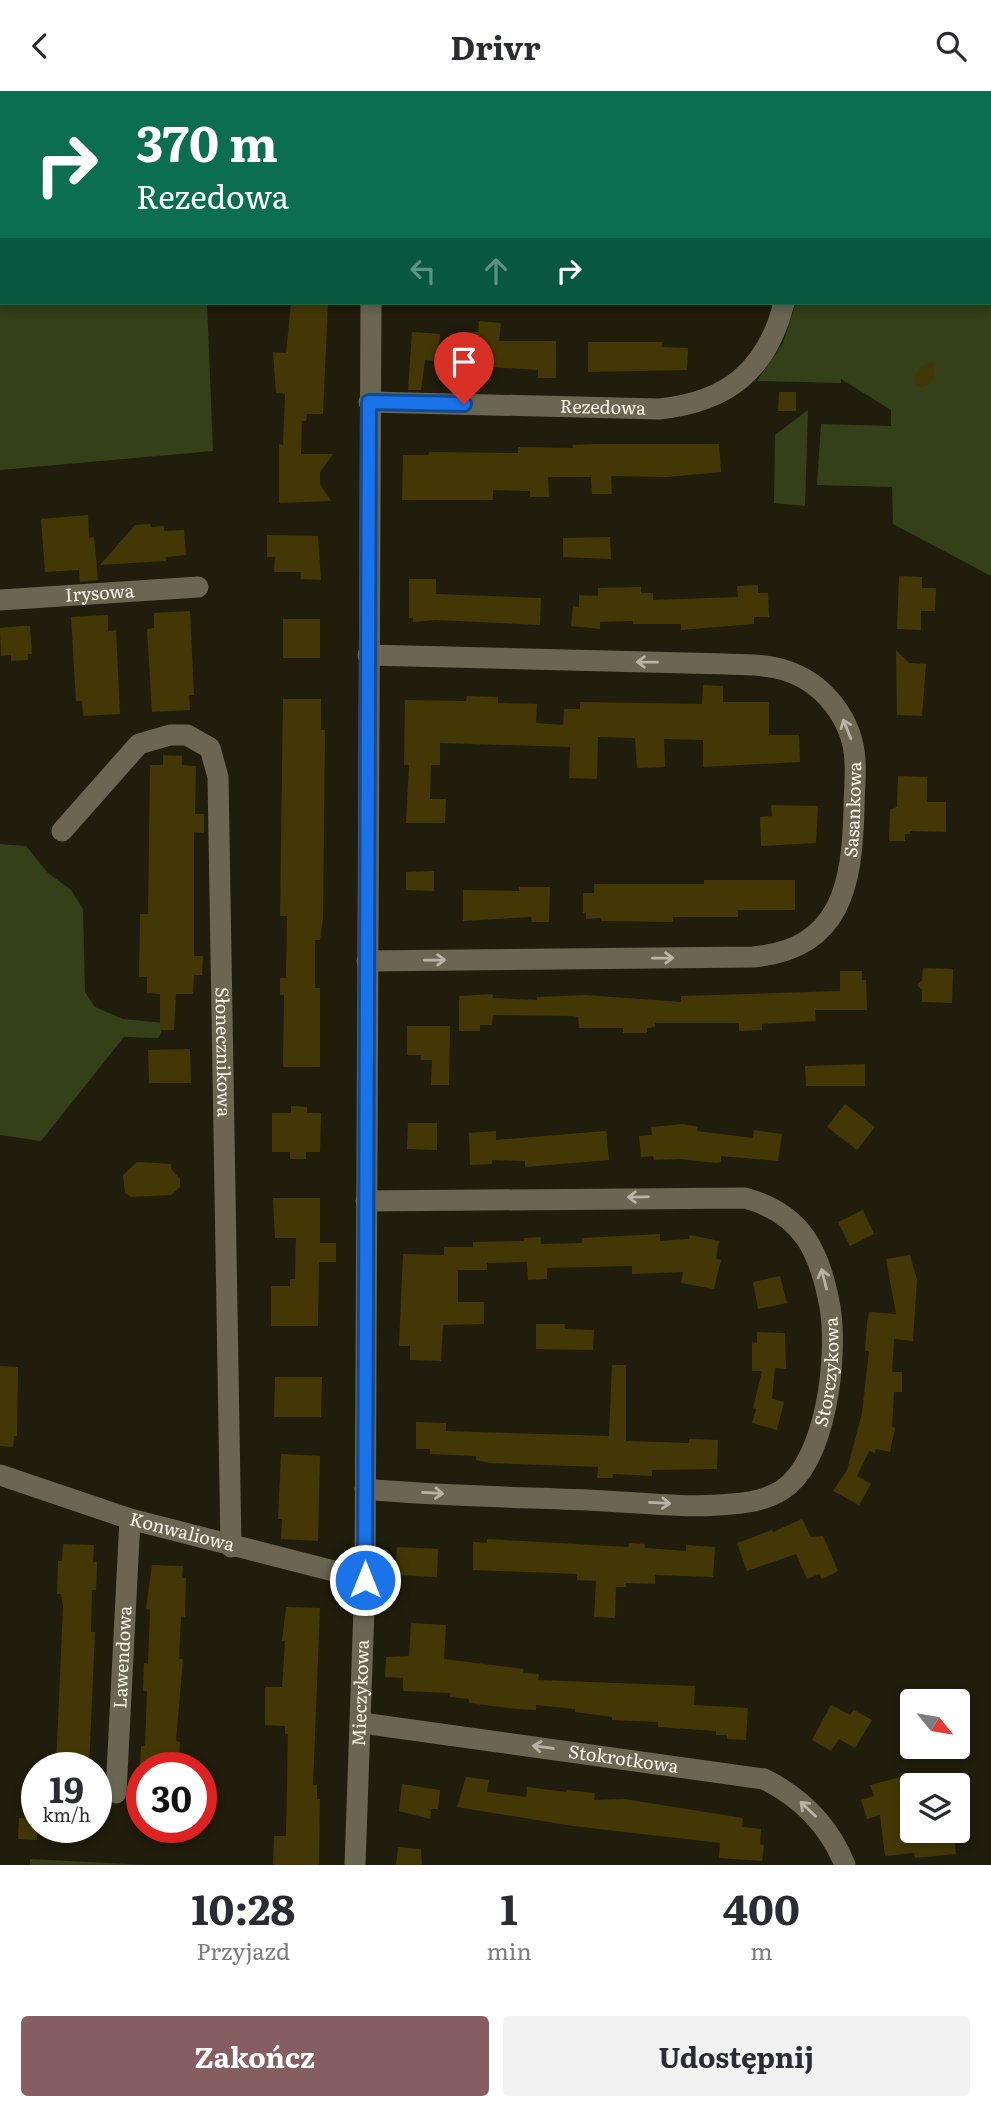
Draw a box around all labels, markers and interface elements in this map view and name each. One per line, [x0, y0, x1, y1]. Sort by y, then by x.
text: Drivr [450, 22, 541, 70]
icon: back [21, 27, 59, 65]
icon: search [932, 27, 970, 65]
text: 370 m [136, 104, 278, 177]
icon: right [21, 119, 112, 210]
text: Rezedowa [136, 171, 289, 219]
icon: left [404, 252, 442, 290]
icon: ahead [477, 252, 515, 290]
icon: right [550, 252, 588, 290]
pin [434, 332, 494, 404]
icon: arrive [445, 343, 483, 381]
street label: Rezedowa [560, 392, 647, 421]
street label: Irysowa [64, 576, 135, 608]
one-way arrow [636, 655, 659, 669]
one-way arrow [840, 719, 853, 740]
street label: Sasankowa [836, 761, 867, 859]
one-way arrow [651, 951, 674, 965]
one-way arrow [424, 953, 447, 967]
street label: Słonecznikowa [210, 987, 239, 1118]
one-way arrow [626, 1190, 649, 1204]
one-way arrow [817, 1268, 830, 1291]
street label: Storczykowa [806, 1316, 845, 1430]
one-way arrow [421, 1486, 444, 1499]
one-way arrow [649, 1497, 672, 1510]
street label: Konwaliowa [127, 1504, 238, 1557]
position arrow [328, 1543, 402, 1617]
street label: Lawendowa [105, 1605, 138, 1709]
street label: Mieczykowa [344, 1639, 375, 1747]
north arrow [900, 1689, 970, 1759]
map controls [900, 1689, 970, 1843]
street label: Stokrotkowa [567, 1737, 681, 1779]
one-way arrow [532, 1740, 555, 1753]
speed limit sign: 30 [126, 1752, 217, 1843]
text: 19 [49, 1762, 84, 1814]
button: layers [900, 1773, 970, 1843]
one-way arrow [800, 1800, 817, 1817]
text: km/h [43, 1801, 90, 1828]
text: 10:28 [191, 1876, 295, 1938]
text: 1 [500, 1876, 518, 1938]
text: 400 [723, 1876, 800, 1938]
text: Przyjazd [196, 1933, 290, 1967]
text: min [486, 1933, 532, 1967]
text: m [750, 1933, 772, 1967]
button: Zakończ [21, 2016, 489, 2096]
button: Udostępnij [503, 2016, 970, 2096]

